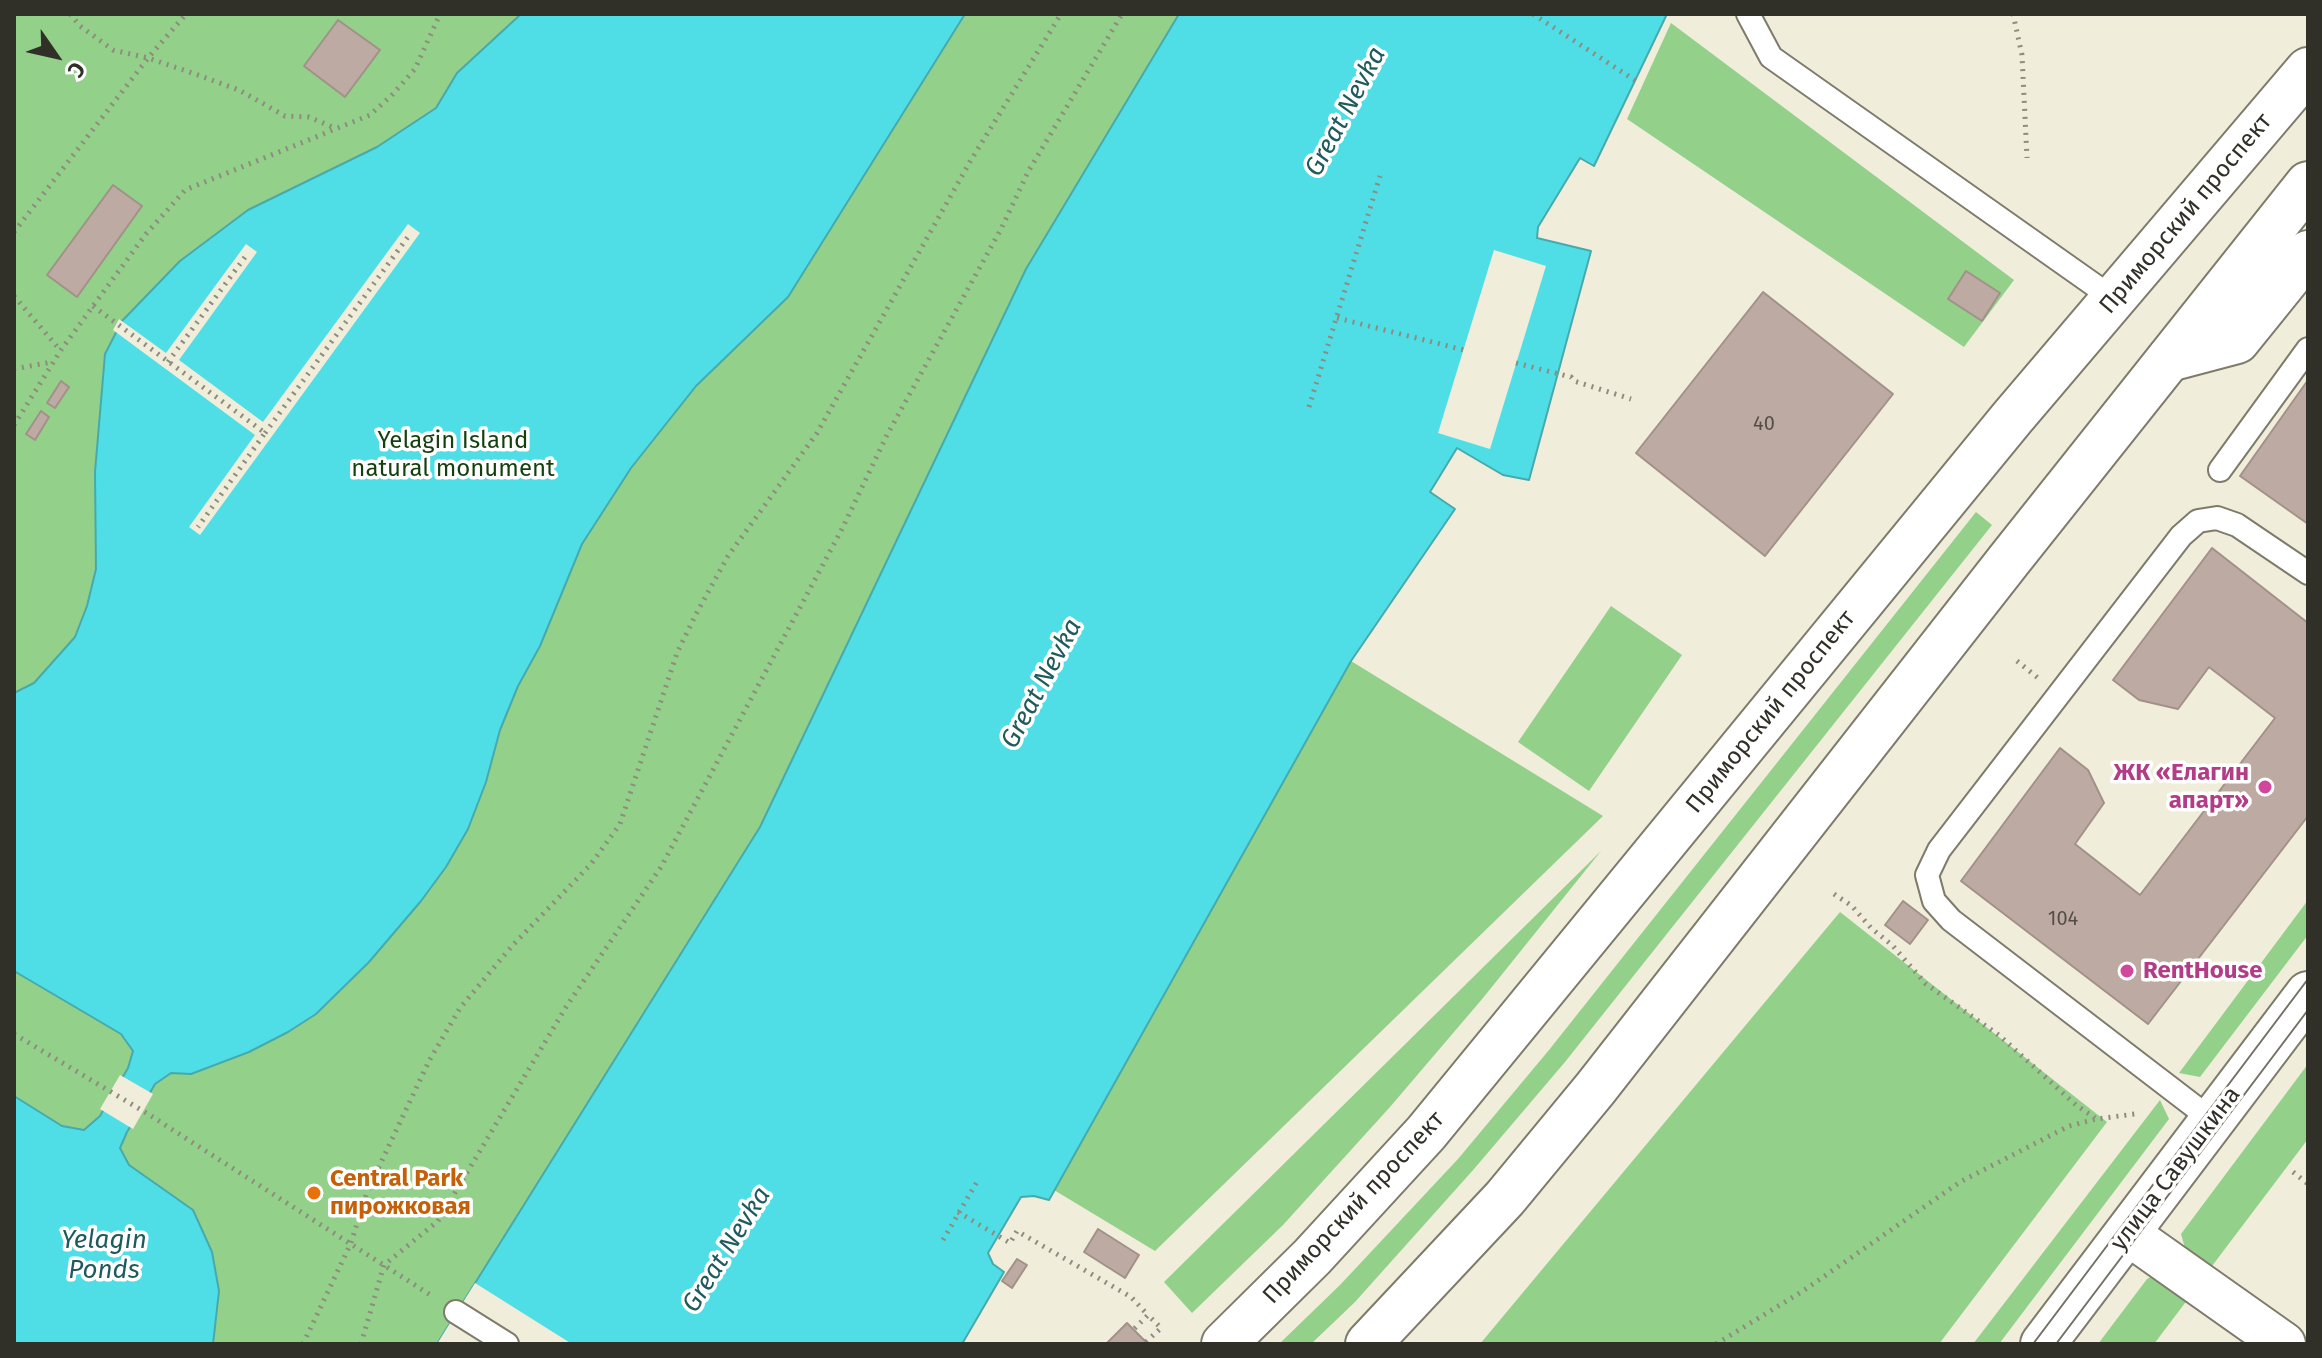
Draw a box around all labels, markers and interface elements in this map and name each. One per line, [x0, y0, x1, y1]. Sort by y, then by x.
north arrow [16, 16, 96, 96]
water label: Great Nevka [1299, 42, 1393, 182]
text: С [62, 57, 91, 82]
street label: Приморский проспект [2094, 108, 2278, 320]
house number: 40 [1753, 412, 1775, 436]
park label: Yelagin Island natural monument [351, 427, 555, 483]
street label: Приморский проспект [1680, 605, 1862, 819]
water label: Great Nevka [995, 614, 1089, 754]
place label: ЖК «Елагин апарт» [2113, 759, 2249, 815]
marker: ЖК «Елагин апарт» [2256, 778, 2274, 796]
house number: 104 [2048, 907, 2078, 931]
place label: RentHouse [2143, 957, 2262, 985]
marker: RentHouse [2118, 962, 2136, 980]
street label: улица Савушкина [2105, 1081, 2247, 1257]
street label: Приморский проспект [1257, 1106, 1451, 1310]
place label: Central Park пирожковая [330, 1165, 471, 1221]
water label: Great Nevka [676, 1182, 778, 1318]
marker: Central Park пирожковая [305, 1184, 323, 1202]
water label: Yelagin Ponds [61, 1225, 147, 1286]

